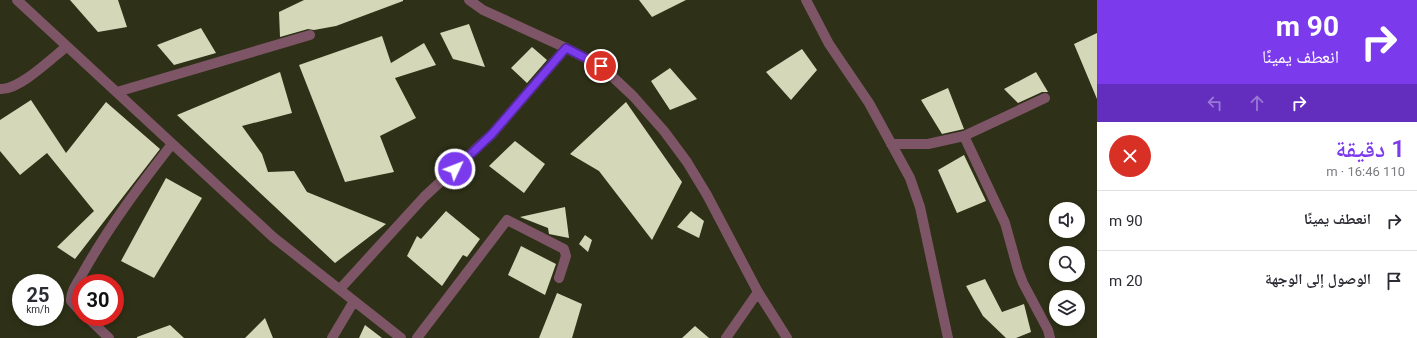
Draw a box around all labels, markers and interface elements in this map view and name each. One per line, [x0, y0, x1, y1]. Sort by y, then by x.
text: 90 m [1276, 10, 1339, 43]
icon: right [1353, 16, 1405, 68]
text: انعطف يمينًا [1262, 46, 1339, 67]
pin [584, 49, 618, 83]
icon: arrive [590, 55, 612, 77]
icon: left [1204, 92, 1226, 114]
icon: ahead [1246, 92, 1268, 114]
icon: right [1288, 92, 1310, 114]
button: close [1109, 135, 1151, 177]
text: 1 دقيقة [1335, 135, 1405, 163]
position arrow [434, 148, 476, 190]
text: 110 m · 16:46 [1326, 164, 1405, 179]
map controls [1049, 202, 1085, 326]
button: sound [1049, 202, 1085, 238]
text: انعطف يمينًا [1304, 210, 1371, 228]
icon: right [1383, 210, 1405, 232]
text: 90 m [1109, 212, 1143, 230]
button: search [1049, 246, 1085, 282]
text: الوصول إلى الوجهة [1265, 270, 1371, 288]
icon: arrive [1383, 270, 1405, 292]
text: 20 m [1109, 272, 1143, 290]
speed limit sign: 30 [72, 274, 124, 326]
text: 25 [27, 283, 49, 307]
button: layers [1049, 290, 1085, 326]
text: km/h [26, 304, 50, 315]

